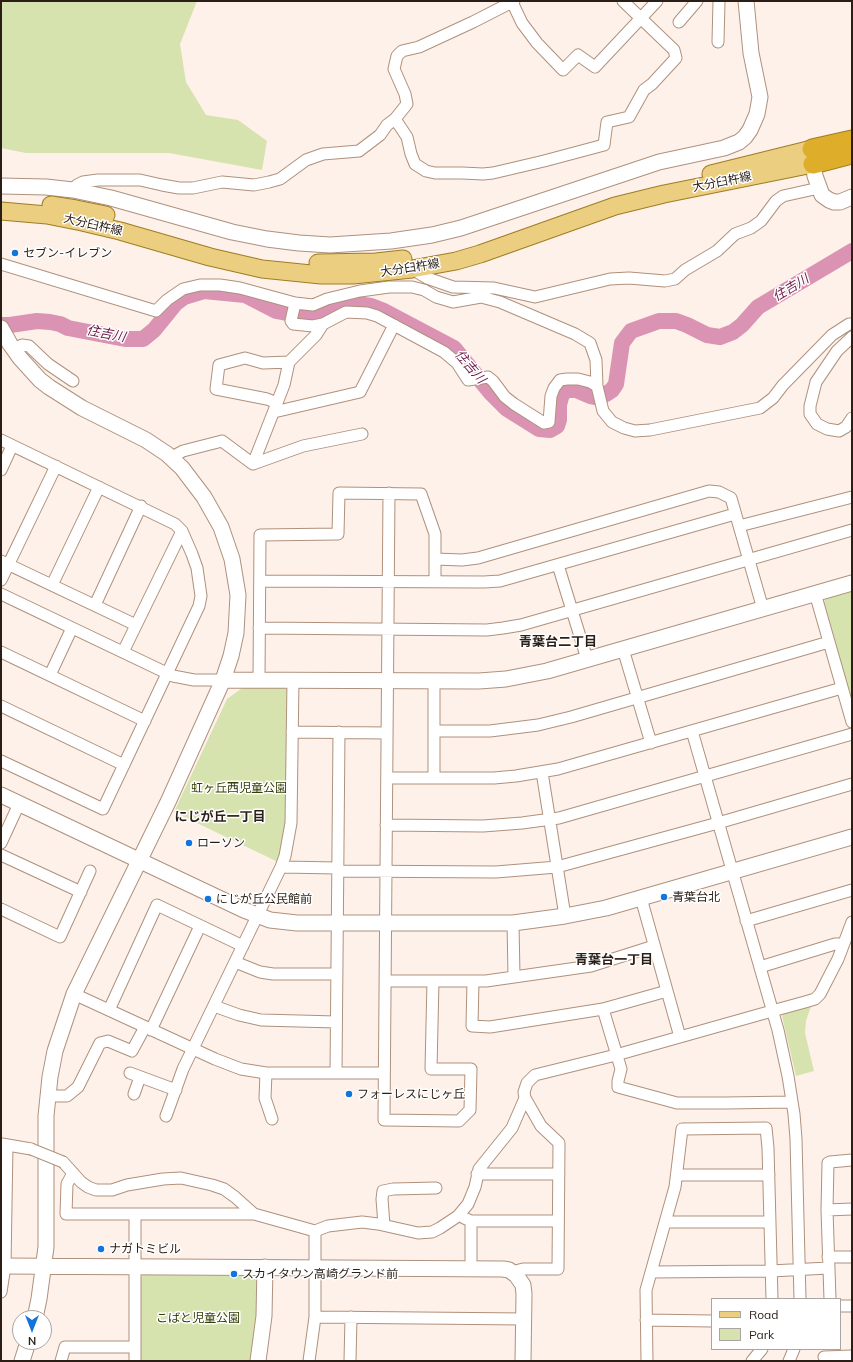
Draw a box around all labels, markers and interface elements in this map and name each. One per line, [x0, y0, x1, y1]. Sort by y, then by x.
street label: 大分臼杵線 [691, 169, 753, 195]
street label: 大分臼杵線 [62, 211, 124, 239]
place label: セブン-イレブン [23, 246, 112, 260]
marker: セブン-イレブン [10, 248, 20, 258]
street label: 大分臼杵線 [379, 256, 441, 280]
water label: 住吉川 [770, 271, 812, 305]
water label: 住吉川 [85, 323, 127, 345]
water label: 住吉川 [451, 347, 489, 387]
district label: 青葉台二丁目 [519, 634, 597, 650]
park label: 虹ヶ丘西児童公園 [191, 781, 287, 795]
district label: にじが丘一丁目 [175, 809, 265, 825]
place label: ローソン [197, 836, 245, 850]
marker: ローソン [184, 838, 194, 848]
place label: 青葉台北 [672, 890, 720, 904]
place label: にじが丘公民館前 [216, 892, 312, 906]
marker: 青葉台北 [659, 892, 669, 902]
marker: にじが丘公民館前 [203, 894, 213, 904]
district label: 青葉台一丁目 [575, 952, 653, 968]
place label: フォーレスにじヶ丘 [357, 1087, 465, 1101]
marker: フォーレスにじヶ丘 [344, 1089, 354, 1099]
place label: ナガトミビル [109, 1242, 181, 1256]
marker: ナガトミビル [96, 1244, 106, 1254]
place label: スカイタウン高崎グランド前 [242, 1267, 398, 1281]
marker: スカイタウン高崎グランド前 [229, 1269, 239, 1279]
legend [711, 1298, 841, 1350]
text: Road [749, 1307, 778, 1322]
north arrow [12, 1310, 52, 1350]
park label: こばと児童公園 [156, 1311, 240, 1325]
text: Park [749, 1327, 774, 1342]
text: N [28, 1334, 36, 1348]

